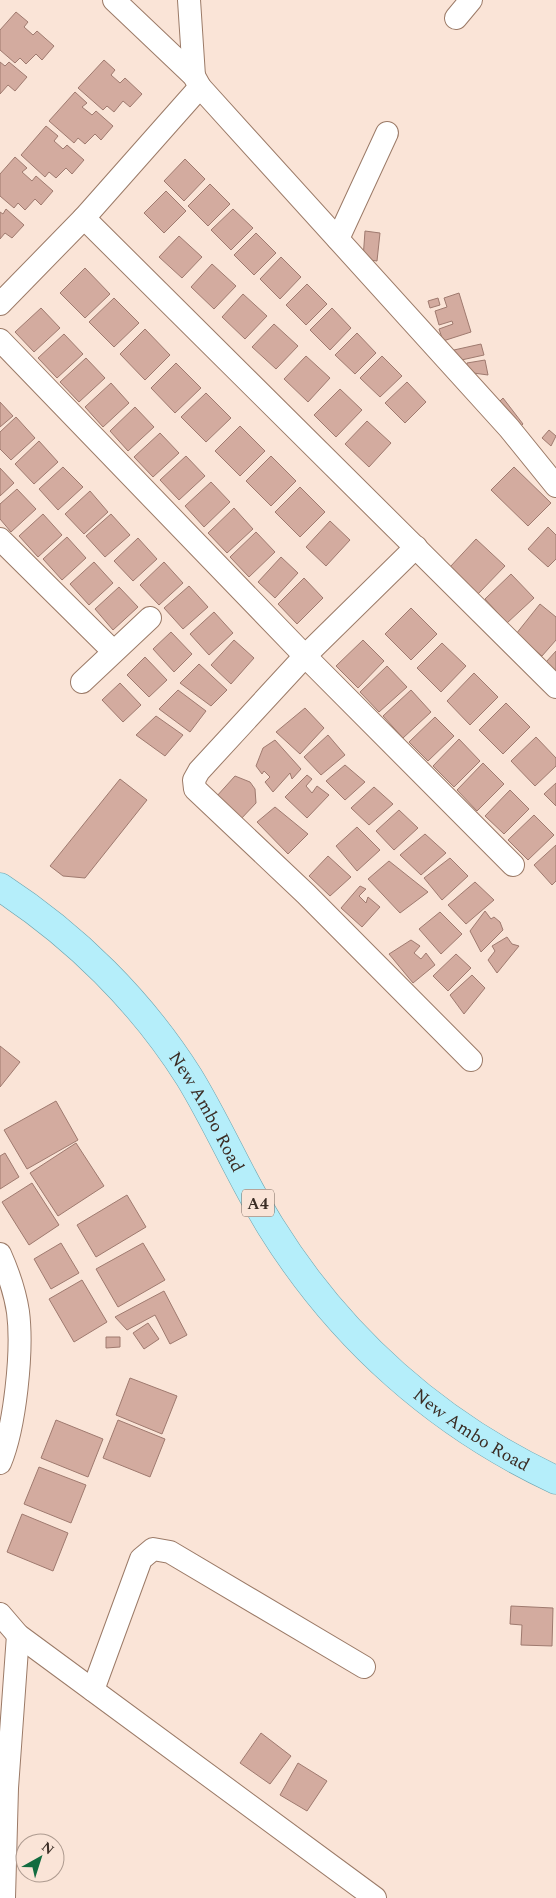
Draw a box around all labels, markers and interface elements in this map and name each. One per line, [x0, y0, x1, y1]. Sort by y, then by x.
street label: New Ambo Road [162, 1046, 251, 1177]
road number: A4 [242, 1190, 274, 1216]
street label: New Ambo Road [407, 1382, 534, 1479]
north arrow [15, 1833, 65, 1883]
text: N [37, 1837, 59, 1860]

